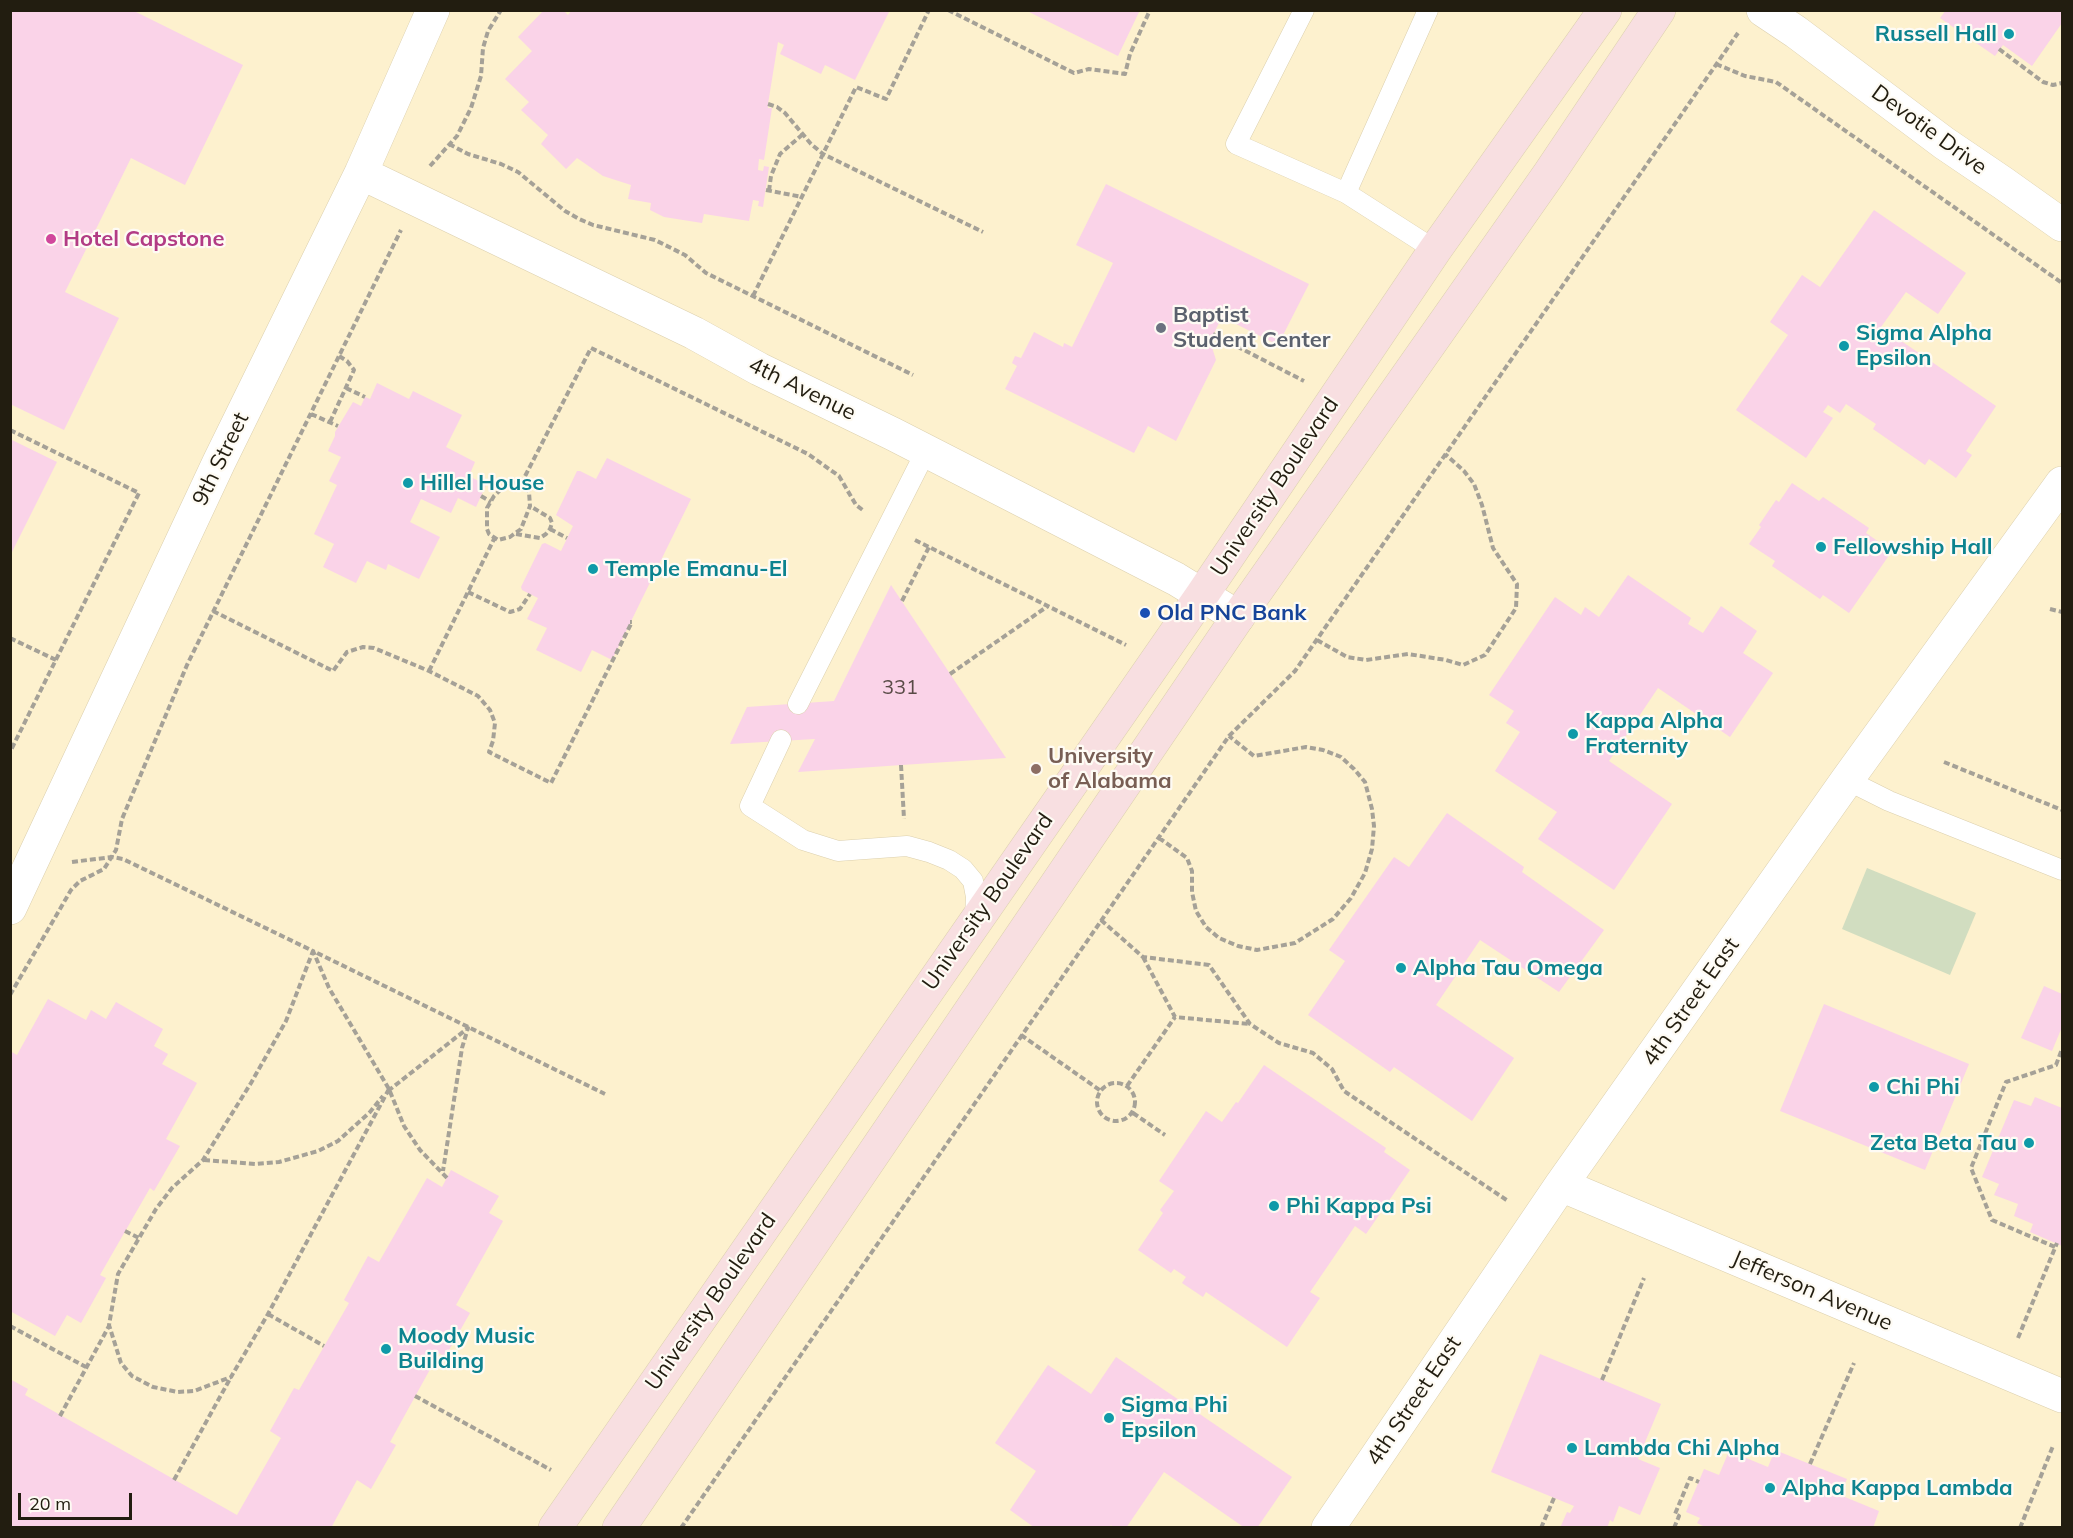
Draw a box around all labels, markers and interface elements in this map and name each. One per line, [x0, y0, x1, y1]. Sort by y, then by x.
place label: Russell Hall [1875, 21, 1997, 47]
marker: Russell Hall [2002, 27, 2016, 41]
street label: Devotie Drive [1866, 79, 1992, 181]
place label: Hotel Capstone [63, 226, 224, 252]
marker: Hotel Capstone [44, 232, 58, 246]
place label: Baptist Student Center [1173, 302, 1330, 354]
place label: Sigma Alpha Epsilon [1856, 320, 1992, 372]
marker: Baptist Student Center [1154, 321, 1168, 335]
marker: Sigma Alpha Epsilon [1837, 339, 1851, 353]
street label: 4th Avenue [744, 352, 860, 426]
street label: University Boulevard [1205, 393, 1345, 581]
street label: 9th Street [187, 408, 255, 510]
place label: Hillel House [420, 470, 544, 496]
marker: Hillel House [401, 476, 415, 490]
place label: Fellowship Hall [1833, 534, 1993, 560]
marker: Fellowship Hall [1814, 540, 1828, 554]
place label: Temple Emanu-El [605, 556, 788, 582]
marker: Temple Emanu-El [586, 562, 600, 576]
place label: Old PNC Bank [1157, 600, 1306, 626]
marker: Old PNC Bank [1138, 606, 1152, 620]
house number: 331 [882, 676, 918, 700]
place label: Kappa Alpha Fraternity [1585, 708, 1723, 760]
marker: Kappa Alpha Fraternity [1566, 727, 1580, 741]
place label: University of Alabama [1048, 743, 1172, 794]
marker: University of Alabama [1029, 762, 1043, 776]
street label: University Boulevard [917, 808, 1059, 996]
street label: 4th Street East [1637, 933, 1745, 1071]
place label: Alpha Tau Omega [1413, 955, 1603, 981]
marker: Alpha Tau Omega [1394, 961, 1408, 975]
place label: Chi Phi [1886, 1074, 1960, 1100]
marker: Chi Phi [1867, 1080, 1881, 1094]
place label: Zeta Beta Tau [1870, 1130, 2017, 1156]
marker: Zeta Beta Tau [2022, 1136, 2036, 1150]
place label: Phi Kappa Psi [1286, 1193, 1432, 1219]
marker: Phi Kappa Psi [1267, 1199, 1281, 1213]
street label: University Boulevard [640, 1208, 782, 1396]
street label: Jefferson Avenue [1728, 1245, 1896, 1337]
place label: Moody Music Building [398, 1323, 535, 1374]
street label: 4th Street East [1361, 1331, 1467, 1471]
marker: Moody Music Building [379, 1342, 393, 1356]
place label: Sigma Phi Epsilon [1121, 1392, 1228, 1444]
marker: Sigma Phi Epsilon [1102, 1411, 1116, 1425]
place label: Lambda Chi Alpha [1584, 1435, 1780, 1461]
marker: Lambda Chi Alpha [1565, 1441, 1579, 1455]
place label: Alpha Kappa Lambda [1782, 1475, 2013, 1501]
scale bar [21, 1481, 135, 1519]
marker: Alpha Kappa Lambda [1763, 1481, 1777, 1495]
text: 20 m [29, 1492, 71, 1515]

